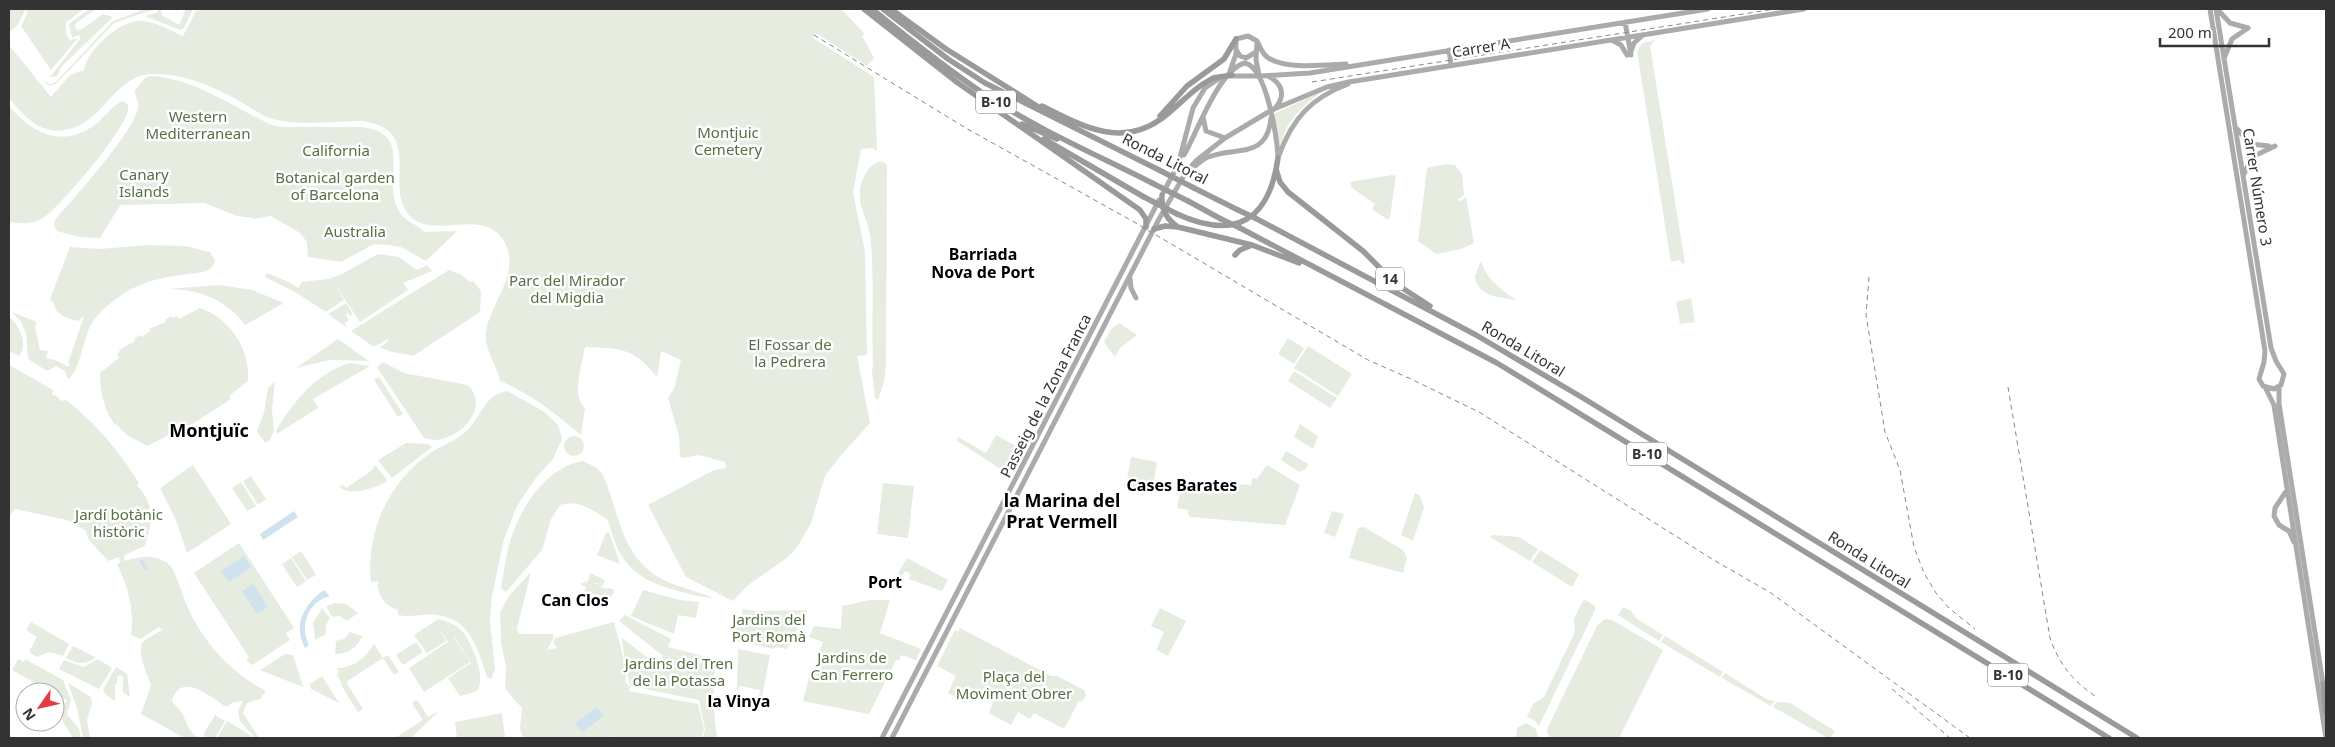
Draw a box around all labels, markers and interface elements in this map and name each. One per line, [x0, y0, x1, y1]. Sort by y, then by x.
scale bar [2160, 15, 2269, 47]
text: 200 m [2168, 22, 2212, 42]
street label: Carrer A [1451, 33, 1512, 61]
road number: B-10 [976, 90, 1016, 114]
park label: Western Mediterranean [146, 106, 250, 143]
park label: Montjuic Cemetery [694, 122, 762, 159]
street label: Carrer Número 3 [2239, 126, 2277, 247]
street label: Ronda Litoral [1119, 128, 1212, 188]
park label: California [302, 140, 370, 160]
park label: Canary Islands [119, 164, 169, 201]
park label: Botanical garden of Barcelona [275, 167, 395, 204]
park label: Australia [324, 221, 386, 241]
district label: Barriada Nova de Port [931, 243, 1035, 283]
road number: 14 [1376, 268, 1404, 290]
park label: Parc del Mirador del Migdia [509, 270, 625, 307]
street label: Passeig de la Zona Franca [995, 310, 1095, 481]
street label: Ronda Litoral [1478, 315, 1569, 381]
park label: El Fossar de la Pedrera [748, 334, 832, 371]
district label: Montjuïc [169, 418, 249, 442]
road number: B-10 [1627, 442, 1667, 466]
district label: Cases Barates [1127, 474, 1237, 496]
district label: la Marina del Prat Vermell [1004, 488, 1120, 533]
park label: Jardí botànic històric [73, 504, 163, 541]
street label: Ronda Litoral [1825, 526, 1915, 592]
district label: Port [868, 571, 902, 593]
district label: Can Clos [541, 589, 609, 611]
park label: Jardins del Port Romà [730, 609, 806, 646]
park label: Jardins de Can Ferrero [811, 647, 893, 684]
park label: Jardins del Tren de la Potassa [623, 653, 733, 690]
road number: B-10 [1988, 664, 2028, 686]
park label: Plaça del Moviment Obrer [956, 666, 1072, 703]
north arrow [15, 682, 65, 732]
district label: la Vinya [708, 690, 770, 712]
text: N [18, 705, 40, 725]

